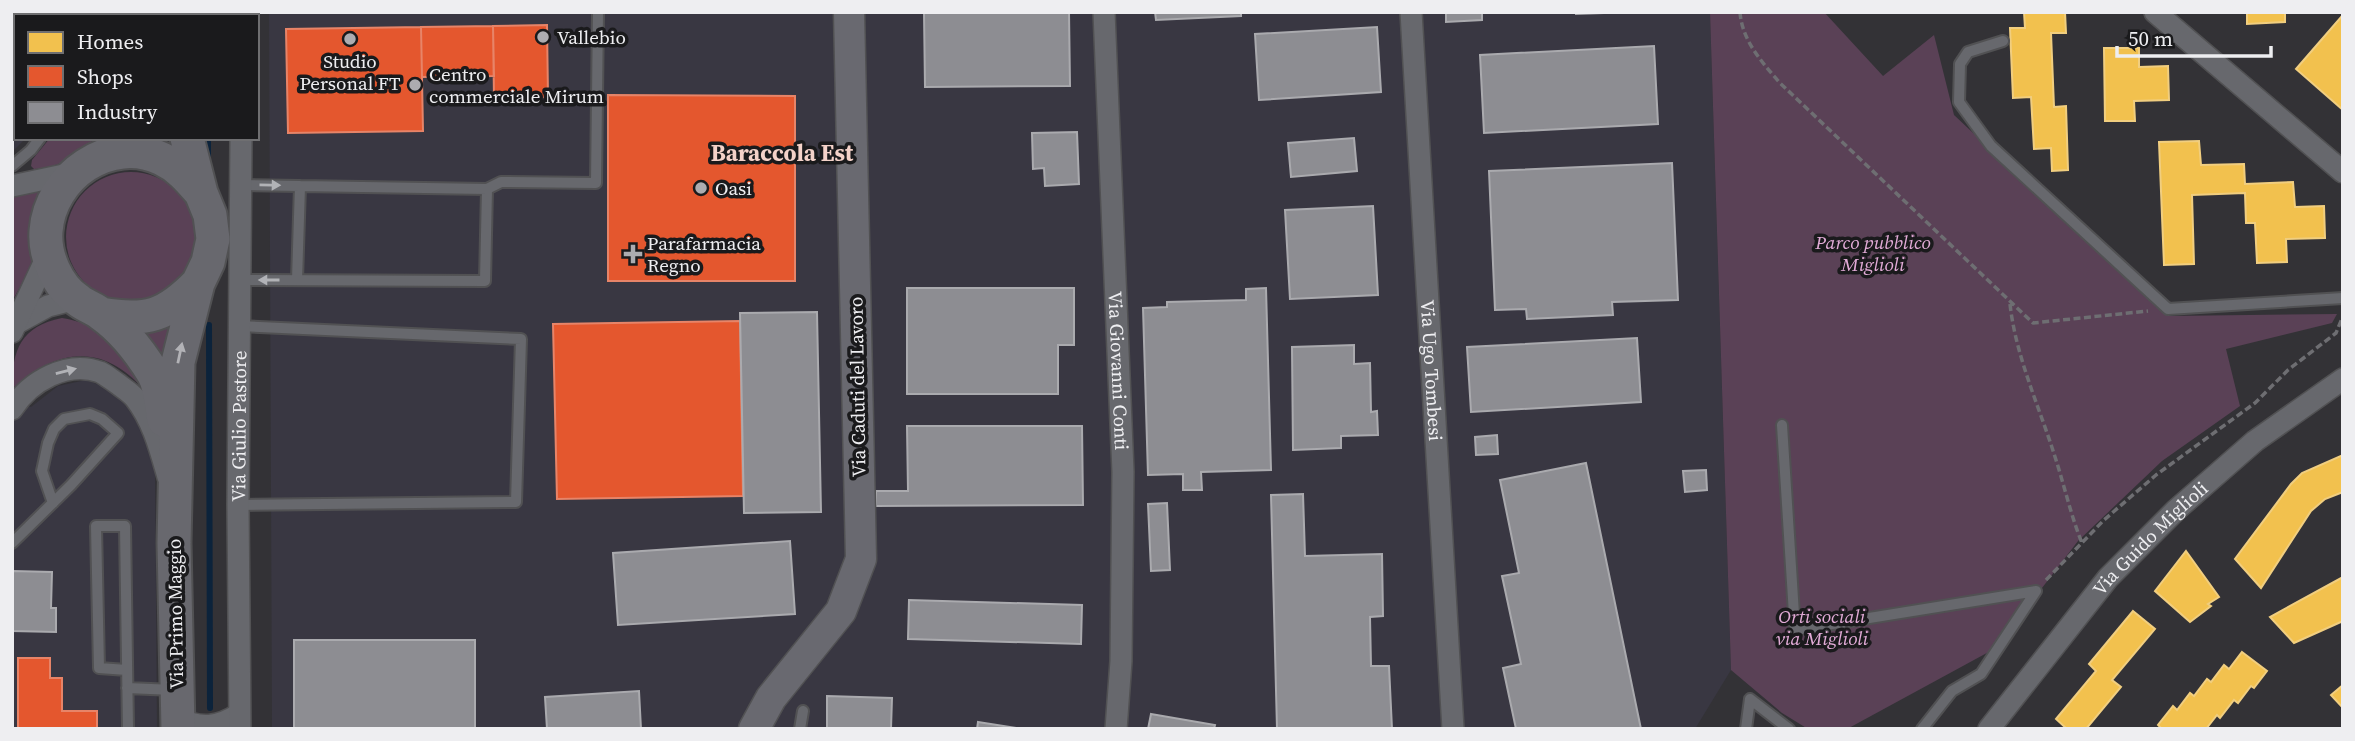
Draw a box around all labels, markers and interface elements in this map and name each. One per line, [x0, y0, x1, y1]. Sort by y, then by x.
legend [14, 14, 259, 140]
scale bar [2117, 14, 2271, 58]
place label: Vallebio [557, 24, 626, 50]
text: 50 m [2128, 24, 2173, 53]
text: Homes [77, 27, 143, 56]
marker: Vallebio [535, 29, 551, 45]
marker: Studio Personal FT [342, 31, 358, 47]
place label: Studio Personal FT [300, 48, 401, 96]
place label: Centro commerciale Mirum [429, 61, 604, 109]
text: Shops [77, 62, 133, 91]
marker: Centro commerciale Mirum [407, 77, 423, 93]
text: Industry [77, 97, 157, 126]
district label: Baraccola Est [711, 137, 854, 169]
place label: Oasi [715, 175, 752, 201]
one-way arrow [260, 180, 282, 191]
marker: Oasi [693, 180, 709, 196]
park label: Parco pubblico Miglioli [1814, 229, 1931, 277]
place label: Parafarmacia Regno [647, 230, 761, 278]
marker: Parafarmacia Regno [625, 246, 641, 262]
one-way arrow [257, 274, 279, 286]
street label: Via Giovanni Conti [1103, 291, 1135, 451]
street label: Via Caduti del Lavoro [842, 297, 872, 477]
street label: Via Ugo Tombesi [1415, 299, 1449, 442]
one-way arrow [175, 342, 186, 364]
street label: Via Giulio Pastore [225, 350, 252, 502]
one-way arrow [55, 365, 77, 376]
street label: Via Guido Miglioli [2086, 475, 2213, 601]
street label: Via Primo Maggio [161, 539, 189, 689]
park label: Orti sociali via Miglioli [1776, 603, 1869, 651]

